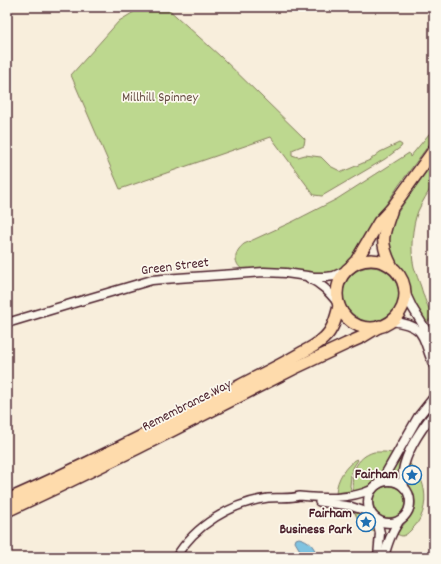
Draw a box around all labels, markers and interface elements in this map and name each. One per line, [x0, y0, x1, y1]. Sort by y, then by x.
park label: Millhill Spinney [122, 88, 198, 108]
street label: Green Street [140, 253, 210, 281]
street label: Remembrance Way [139, 375, 235, 437]
place icon: Fairham [401, 464, 423, 486]
place label: Fairham [355, 465, 398, 485]
place label: Fairham Business Park [279, 504, 352, 540]
place icon: Fairham Business Park [355, 511, 377, 533]

